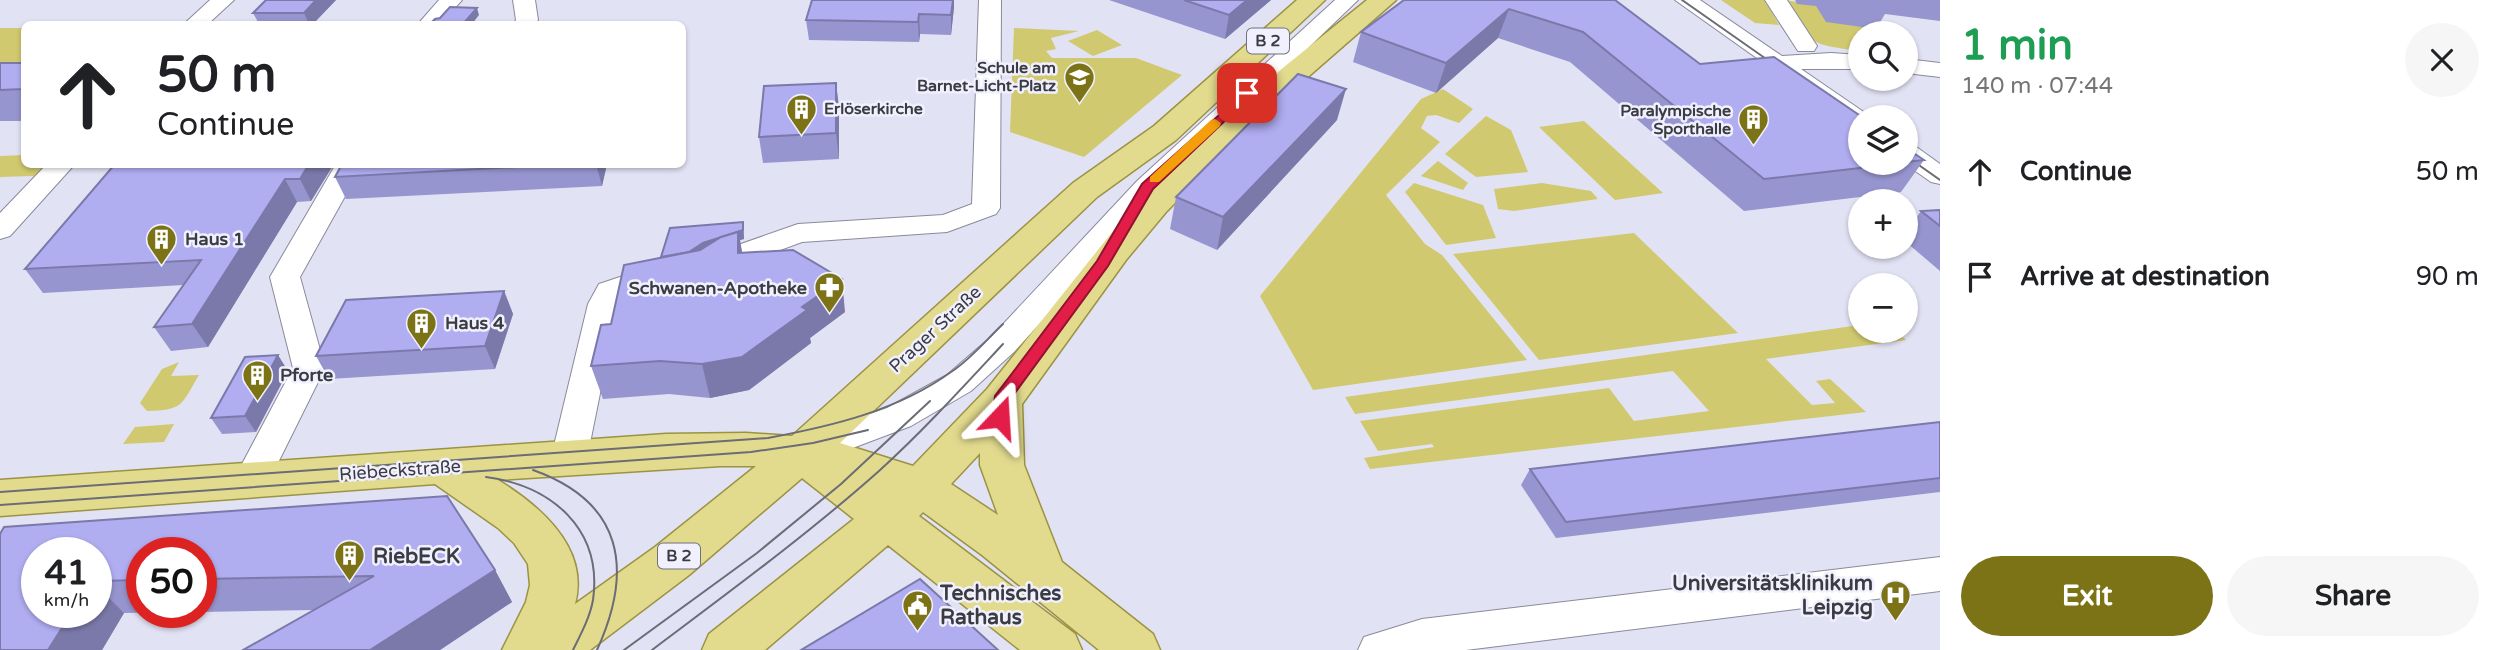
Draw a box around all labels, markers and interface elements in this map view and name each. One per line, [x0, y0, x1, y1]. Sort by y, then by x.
text: 1 min [1961, 20, 2073, 71]
map controls [1848, 21, 1918, 343]
button: search [1848, 21, 1918, 91]
button: close [2405, 23, 2479, 97]
road number: B 2 [1247, 28, 1289, 54]
text: 50 m [157, 46, 276, 105]
icon: ahead [42, 49, 133, 140]
place label: Schule am Barnet-Licht-Platz [917, 58, 1056, 96]
school or university icon: Schule am Barnet-Licht-Platz [1062, 60, 1096, 104]
pin [1217, 63, 1277, 123]
text: 140 m · 07:44 [1961, 72, 2113, 100]
icon: arrive [1228, 74, 1266, 112]
building icon: Erlöserkirche [784, 92, 818, 136]
place label: Erlöserkirche [824, 99, 923, 119]
place label: Paralympische Sporthalle [1620, 101, 1731, 139]
building icon: Paralympische Sporthalle [1737, 103, 1771, 147]
button: layers [1848, 105, 1918, 175]
text: Continue [157, 106, 294, 144]
icon: ahead [1961, 153, 1999, 191]
text: Continue [2020, 156, 2132, 187]
text: 50 m [2416, 156, 2479, 187]
button: + [1848, 189, 1918, 259]
building icon: Haus 1 [145, 222, 179, 266]
place label: Haus 1 [185, 228, 244, 250]
icon: arrive [1961, 258, 1999, 296]
text: Arrive at destination [2020, 261, 2270, 292]
text: 90 m [2416, 261, 2479, 292]
pharmacy icon: Schwanen-Apotheke [813, 271, 847, 315]
button: − [1848, 273, 1918, 343]
place label: Schwanen-Apotheke [629, 277, 807, 299]
street label: Prager Straße [884, 281, 986, 377]
building icon: Haus 4 [405, 306, 439, 350]
place label: Haus 4 [445, 312, 505, 334]
building icon: Pforte [240, 358, 274, 402]
place label: Pforte [280, 364, 333, 386]
position arrow [963, 380, 1037, 454]
street label: Riebeckstraße [338, 455, 462, 485]
speed limit sign: 50 [126, 537, 217, 628]
building icon: RiebECK [333, 539, 367, 583]
place label: RiebECK [373, 544, 460, 569]
road number: B 2 [658, 544, 700, 568]
text: 41 [45, 552, 88, 594]
button: Exit [1961, 556, 2213, 636]
button: Share [2227, 556, 2479, 636]
place label: Universitätsklinikum Leipzig [1672, 571, 1873, 620]
hospital icon: Universitätsklinikum Leipzig [1879, 578, 1913, 622]
place label: Technisches Rathaus [939, 581, 1061, 630]
public building icon: Technisches Rathaus [900, 588, 934, 632]
text: km/h [44, 589, 89, 611]

